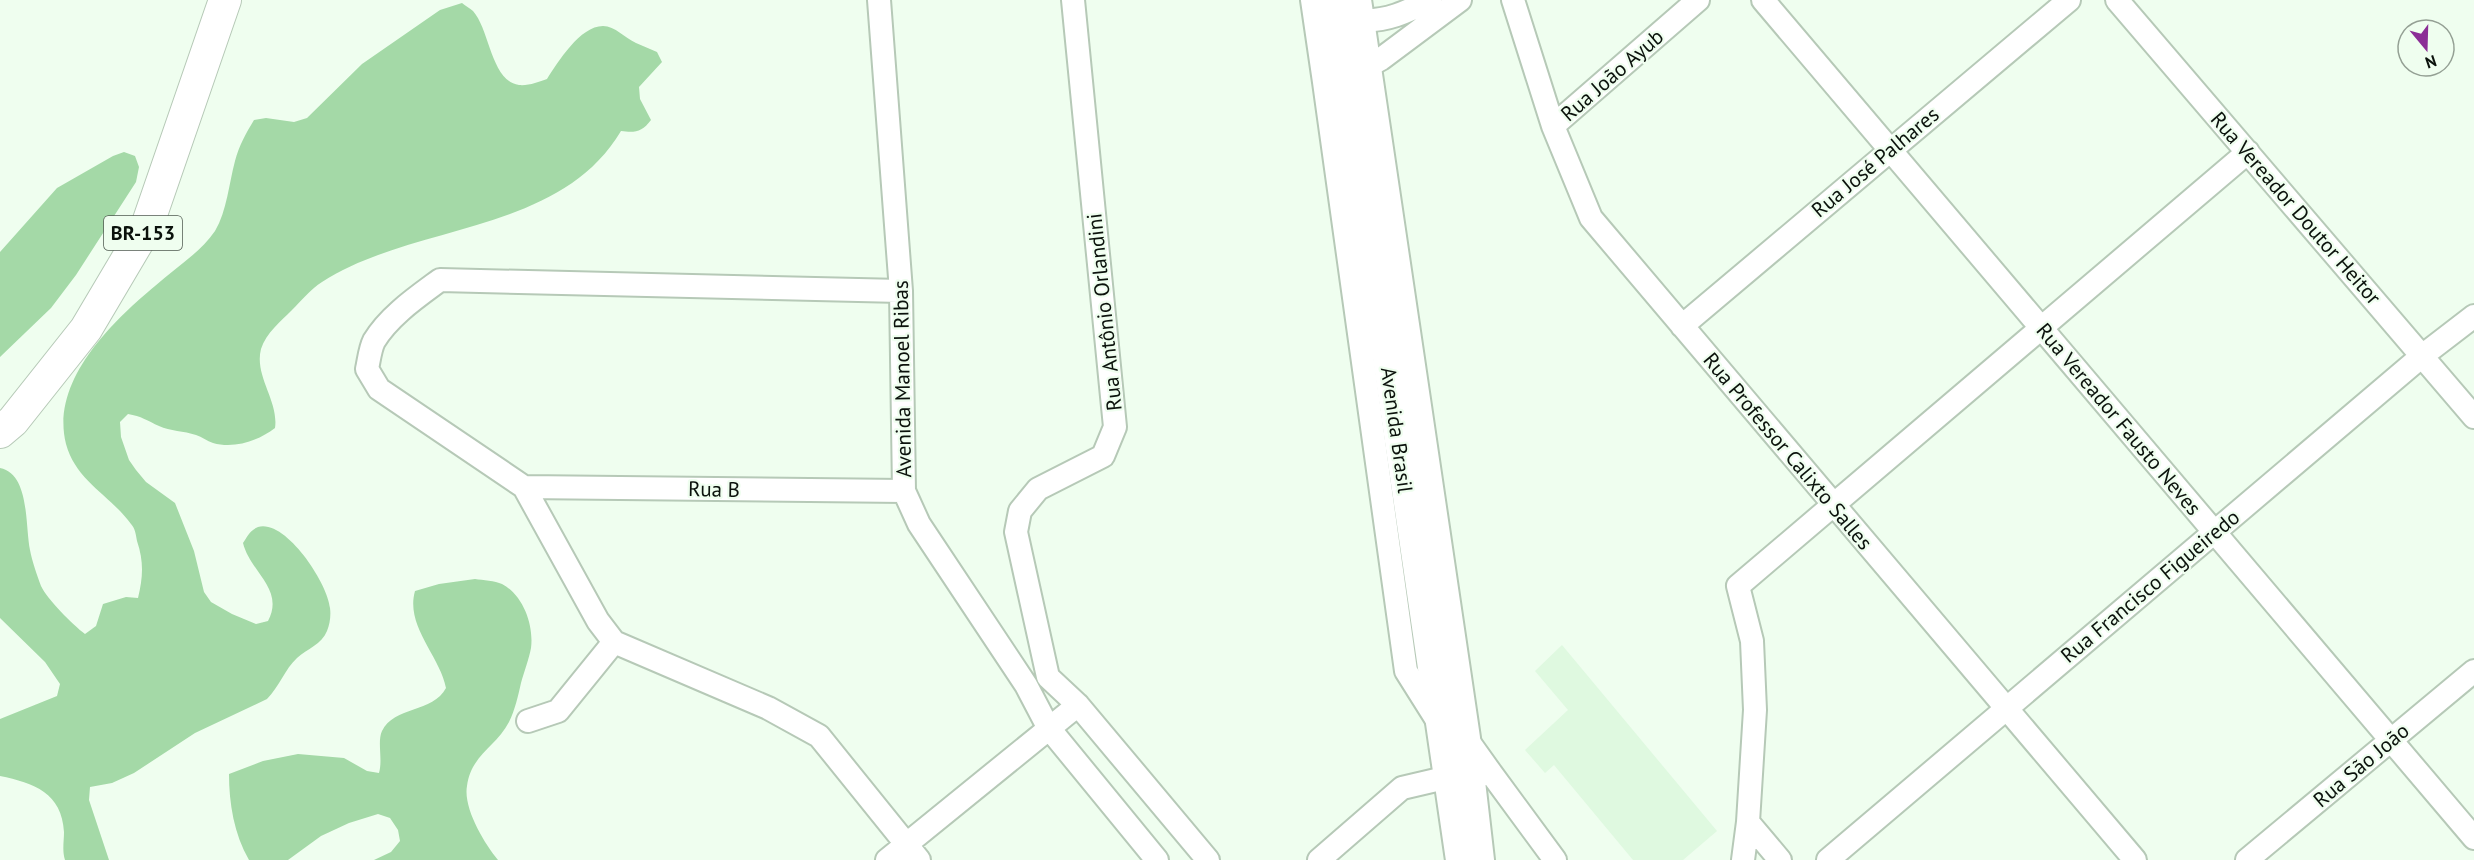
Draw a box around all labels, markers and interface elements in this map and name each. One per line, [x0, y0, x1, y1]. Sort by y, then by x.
north arrow [2396, 18, 2456, 78]
street label: Rua João Ayub [1555, 23, 1669, 127]
text: N [2423, 51, 2439, 73]
street label: Rua José Palhares [1806, 101, 1944, 223]
street label: Rua Vereador Doutor Heitor [2205, 106, 2387, 310]
street label: Rua Antônio Orlandini [1080, 212, 1128, 412]
road number: BR-153 [104, 216, 182, 250]
street label: Avenida Manoel Ribas [887, 280, 917, 478]
street label: Rua Vereador Fausto Neves [2031, 317, 2207, 521]
street label: Rua Professor Calixto Salles [1698, 347, 1878, 555]
street label: Avenida Brasil [1375, 365, 1419, 495]
street label: Rua B [688, 475, 740, 503]
street label: Rua Francisco Figueiredo [2055, 503, 2245, 669]
street label: Rua São João [2307, 717, 2415, 813]

